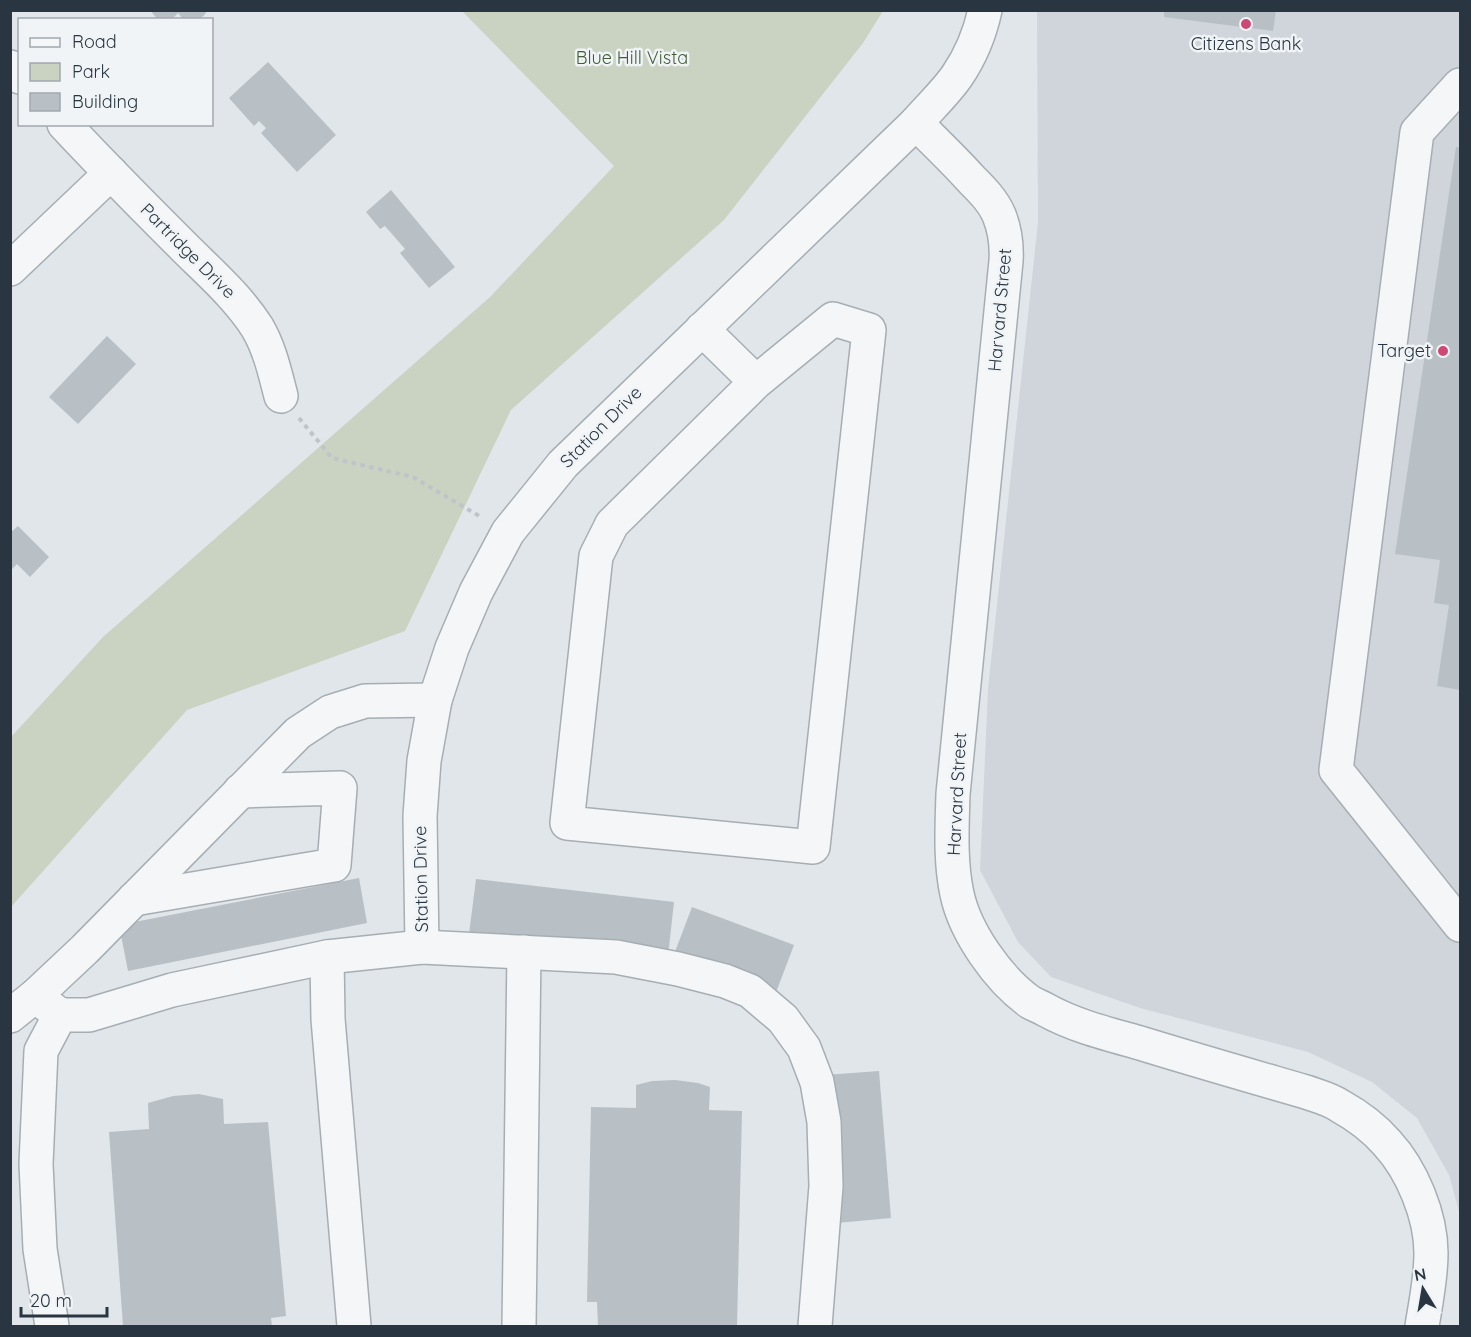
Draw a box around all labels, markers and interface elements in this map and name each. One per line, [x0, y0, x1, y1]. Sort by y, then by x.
marker: Citizens Bank [1239, 17, 1253, 31]
legend [18, 18, 213, 126]
text: Road [72, 30, 117, 53]
place label: Citizens Bank [1191, 32, 1301, 55]
park label: Blue Hill Vista [576, 46, 688, 69]
text: Park [72, 60, 110, 83]
text: Building [72, 90, 138, 113]
street label: Partridge Drive [136, 198, 241, 303]
street label: Harvard Street [983, 247, 1016, 373]
place label: Target [1377, 339, 1431, 362]
marker: Target [1436, 344, 1450, 358]
street label: Station Drive [555, 381, 646, 472]
street label: Harvard Street [942, 732, 971, 856]
street label: Station Drive [408, 826, 433, 933]
north arrow [1393, 1259, 1453, 1319]
text: N [1412, 1263, 1428, 1285]
scale bar [21, 1280, 106, 1318]
text: 20 m [30, 1289, 72, 1312]

